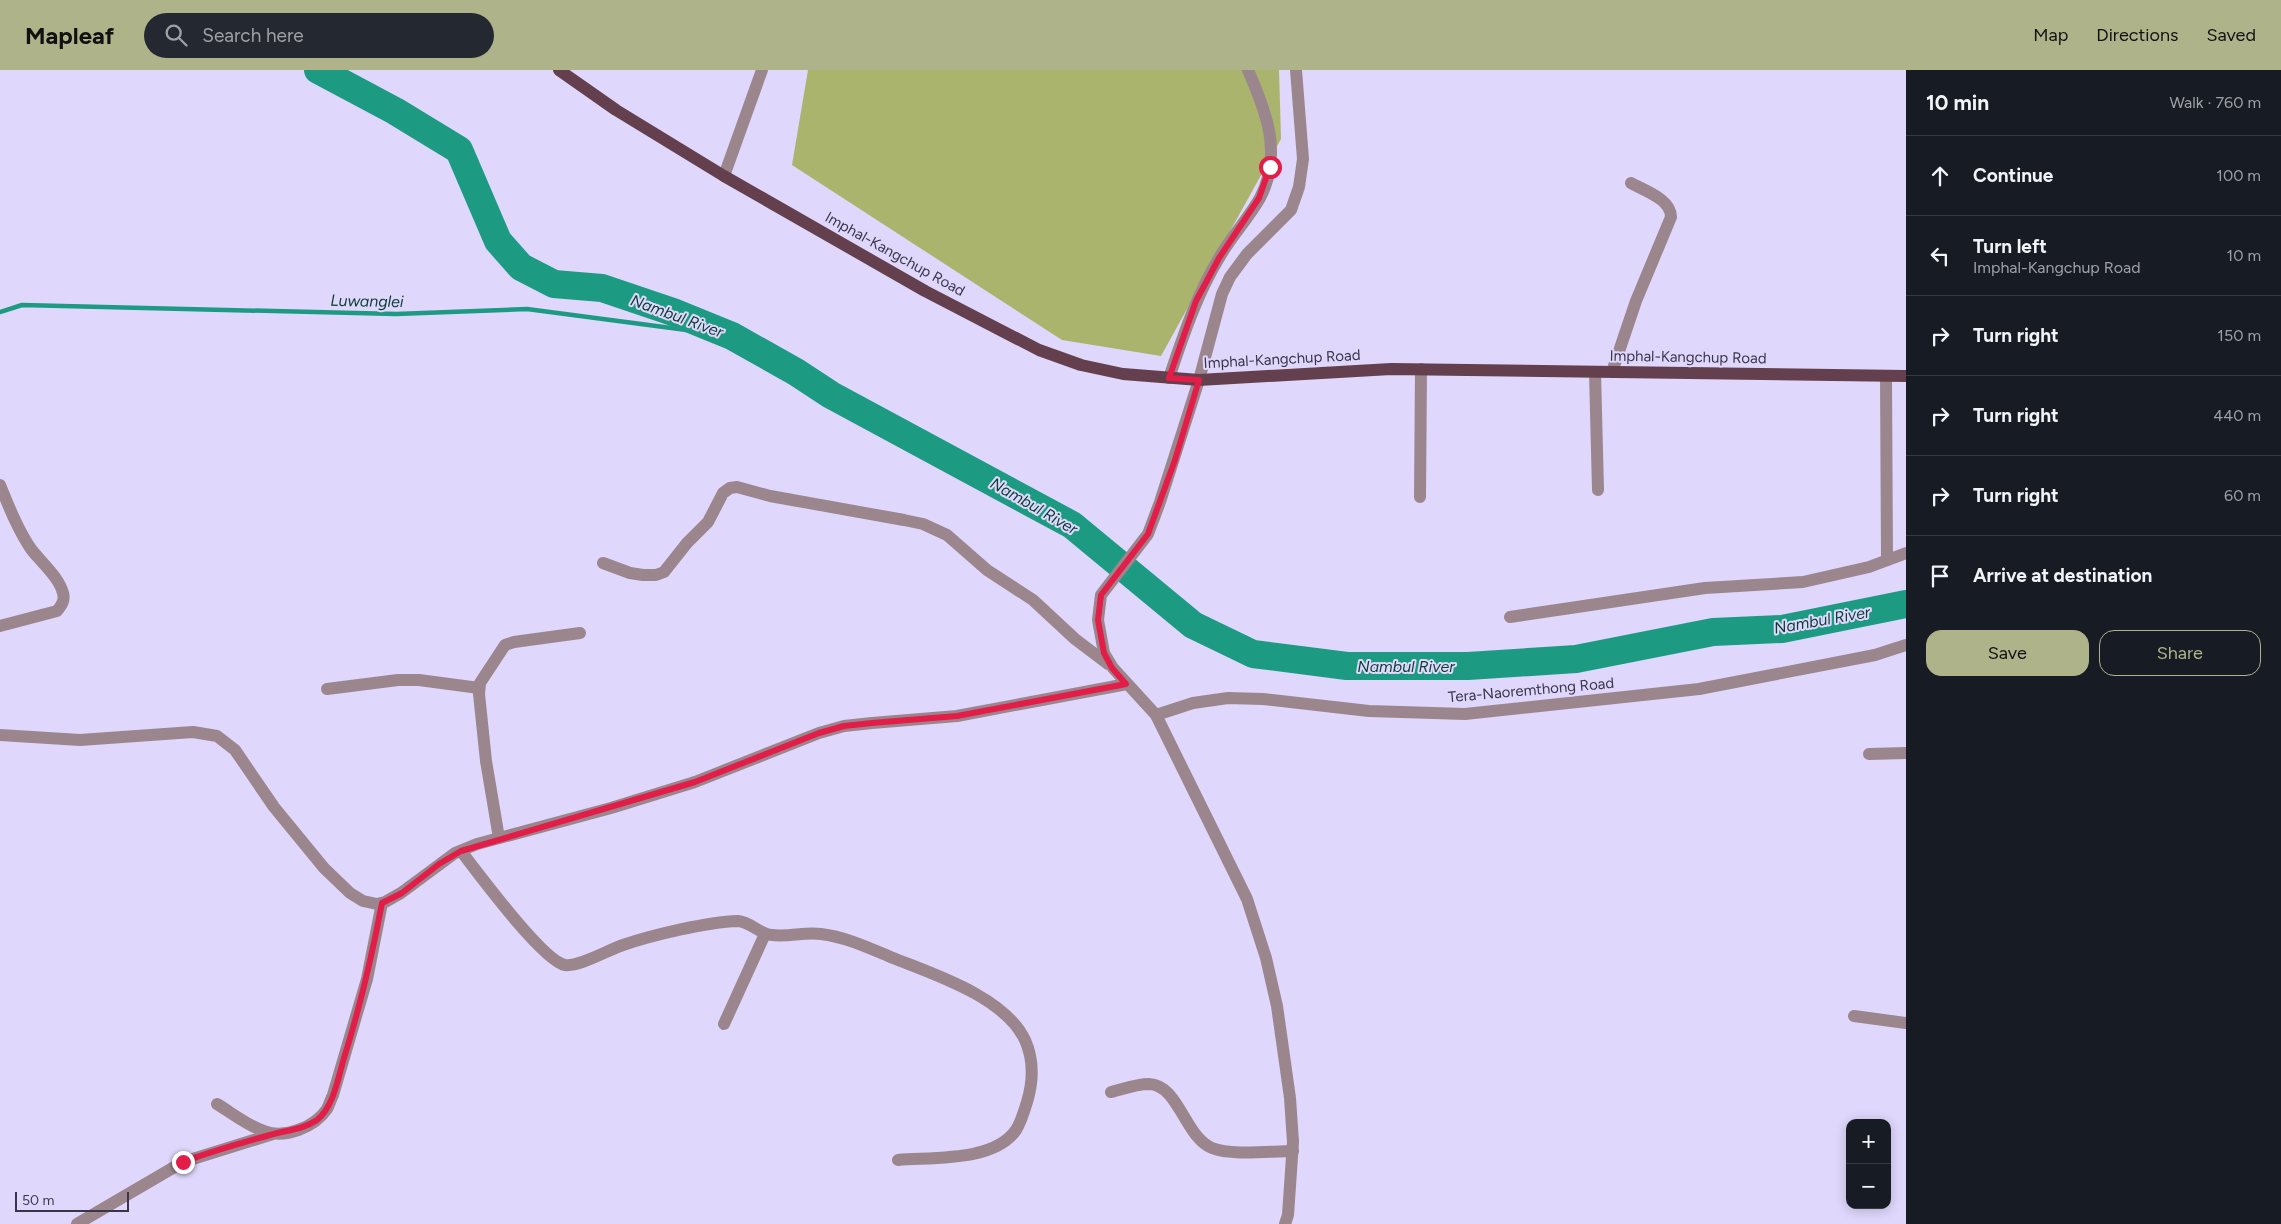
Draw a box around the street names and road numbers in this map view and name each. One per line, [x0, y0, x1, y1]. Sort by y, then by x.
street label: Imphal-Kangchup Road [822, 208, 968, 300]
street label: Imphal-Kangchup Road [1203, 346, 1361, 372]
street label: Imphal-Kangchup Road [1609, 347, 1767, 367]
street label: Tera-Naoremthong Road [1447, 674, 1615, 706]

